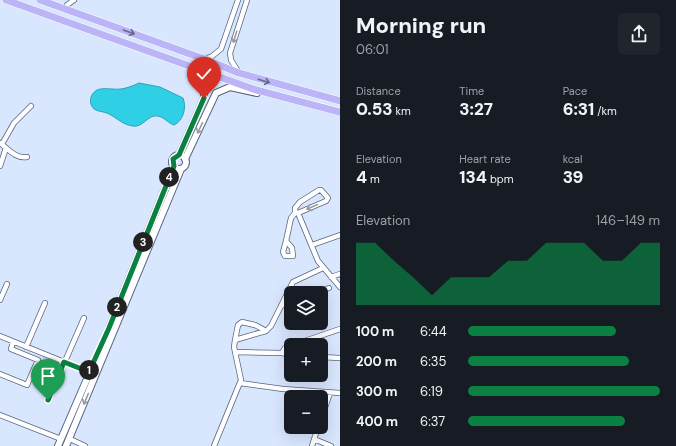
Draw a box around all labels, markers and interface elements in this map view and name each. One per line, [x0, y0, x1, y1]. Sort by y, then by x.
text: Morning run [356, 11, 486, 40]
button: share [618, 13, 660, 55]
one-way arrow [122, 29, 135, 36]
one-way arrow [231, 31, 239, 43]
text: 06:01 [356, 41, 389, 58]
pin [187, 57, 221, 98]
icon: check [193, 63, 215, 85]
one-way arrow [258, 78, 271, 85]
text: Distance [356, 84, 401, 98]
text: Time [459, 84, 484, 98]
text: Pace [563, 84, 587, 98]
text: 0.53 [356, 98, 393, 120]
text: 3:27 [459, 98, 493, 120]
text: 6:31 [563, 98, 594, 120]
text: km [393, 104, 411, 118]
text: /km [594, 104, 617, 118]
one-way arrow [196, 121, 203, 133]
text: Elevation [356, 152, 402, 166]
text: Heart rate [459, 152, 511, 166]
text: kcal [563, 152, 583, 166]
text: 4 [356, 166, 367, 188]
text: 134 [459, 166, 487, 188]
text: 39 [563, 166, 583, 188]
pin: 4 [159, 167, 179, 187]
text: 4 [165, 170, 173, 184]
text: m [367, 172, 380, 186]
text: bpm [487, 172, 514, 186]
one-way arrow [306, 204, 318, 211]
text: Elevation [356, 212, 410, 229]
text: 146–149 m [596, 212, 660, 229]
pin: 3 [133, 232, 153, 252]
text: 3 [140, 235, 146, 249]
map controls [284, 286, 328, 434]
button: layers [284, 286, 328, 330]
pin: 2 [107, 297, 127, 317]
text: 2 [114, 300, 120, 314]
text: 100 m [356, 323, 394, 340]
text: 6:44 [420, 323, 447, 340]
button: + [284, 338, 328, 382]
text: 200 m [356, 353, 397, 370]
text: 6:35 [420, 353, 446, 370]
pin [31, 359, 65, 400]
pin: 1 [79, 360, 99, 380]
text: 1 [87, 363, 91, 377]
icon: arrive [37, 365, 59, 387]
text: 300 m [356, 383, 397, 400]
text: 6:19 [420, 383, 443, 400]
button: − [284, 390, 328, 434]
one-way arrow [82, 393, 89, 405]
text: 400 m [356, 413, 398, 430]
text: 6:37 [420, 413, 445, 430]

